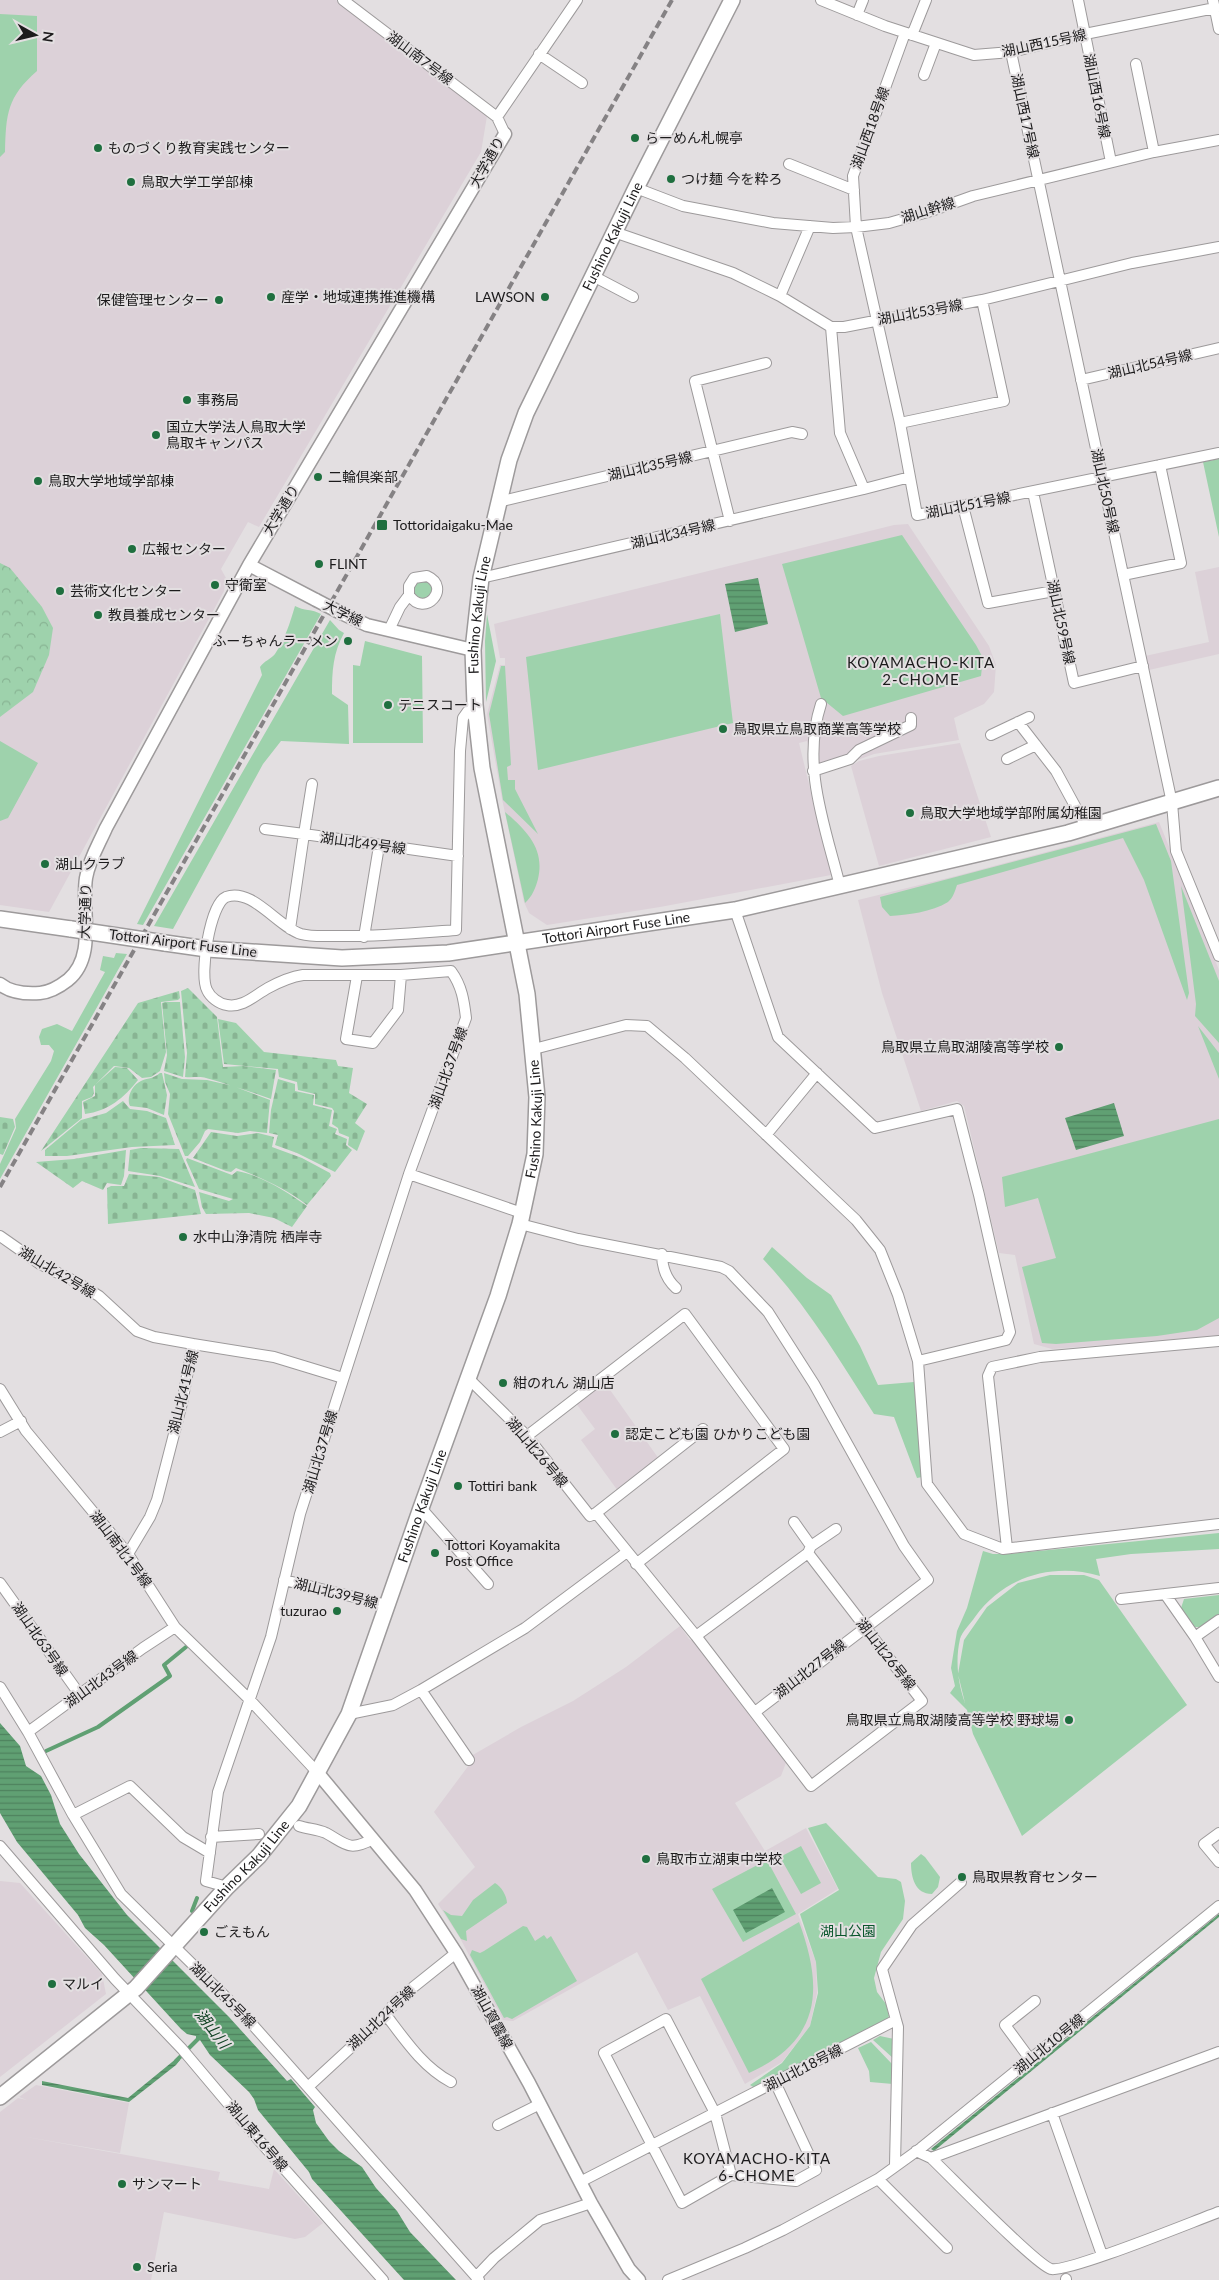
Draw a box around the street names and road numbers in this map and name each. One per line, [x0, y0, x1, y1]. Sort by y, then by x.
street label: 湖山西15号線 [1000, 25, 1088, 60]
street label: 湖山南7号線 [384, 27, 457, 88]
street label: 湖山西16号線 [1081, 52, 1114, 140]
street label: 湖山西17号線 [1008, 72, 1043, 160]
street label: 湖山西18号線 [847, 84, 892, 171]
street label: 大学通り [466, 133, 508, 190]
street label: Fushino Kakuji Line [578, 179, 646, 293]
street label: 湖山幹線 [899, 193, 957, 226]
street label: 湖山北53号線 [876, 296, 964, 327]
street label: 湖山北54号線 [1106, 346, 1194, 381]
street label: 湖山北50号線 [1088, 447, 1123, 535]
street label: 湖山北35号線 [606, 448, 694, 483]
street label: 大学通り [259, 481, 302, 538]
street label: 湖山北51号線 [924, 488, 1012, 521]
street label: 湖山北34号線 [629, 516, 717, 551]
street label: Fushino Kakuji Line [464, 554, 494, 674]
street label: 湖山北59号線 [1044, 578, 1079, 666]
street label: 大学線 [321, 596, 366, 629]
street label: 湖山北49号線 [319, 828, 407, 857]
street label: 大学通り [75, 883, 94, 939]
street label: Tottori Airport Fuse Line [541, 908, 691, 947]
street label: Tottori Airport Fuse Line [108, 925, 258, 960]
street label: 湖山北37号線 [425, 1024, 470, 1111]
street label: Fushino Kakuji Line [521, 1059, 545, 1180]
street label: 湖山北42号線 [16, 1242, 99, 1301]
street label: 湖山北41号線 [164, 1348, 201, 1436]
street label: 湖山北37号線 [299, 1408, 340, 1496]
street label: 湖山北26号線 [503, 1413, 572, 1490]
street label: Fushino Kakuji Line [394, 1447, 450, 1565]
street label: 湖山南北1号線 [87, 1507, 156, 1591]
street label: 湖山北39号線 [292, 1574, 380, 1611]
street label: 湖山北63号線 [9, 1599, 72, 1679]
street label: 湖山北26号線 [853, 1614, 920, 1693]
street label: 湖山北27号線 [770, 1635, 849, 1702]
street label: 湖山北43号線 [61, 1646, 141, 1711]
street label: Fushino Kakuji Line [200, 1816, 293, 1915]
street label: 湖山北45号線 [187, 1958, 260, 2031]
street label: 湖山北24号線 [343, 1982, 418, 2053]
street label: 湖山賀露線 [468, 1982, 517, 2051]
street label: 湖山北10号線 [1010, 2010, 1088, 2077]
street label: 湖山北18号線 [760, 2040, 845, 2095]
street label: 湖山東16号線 [223, 2097, 292, 2174]

